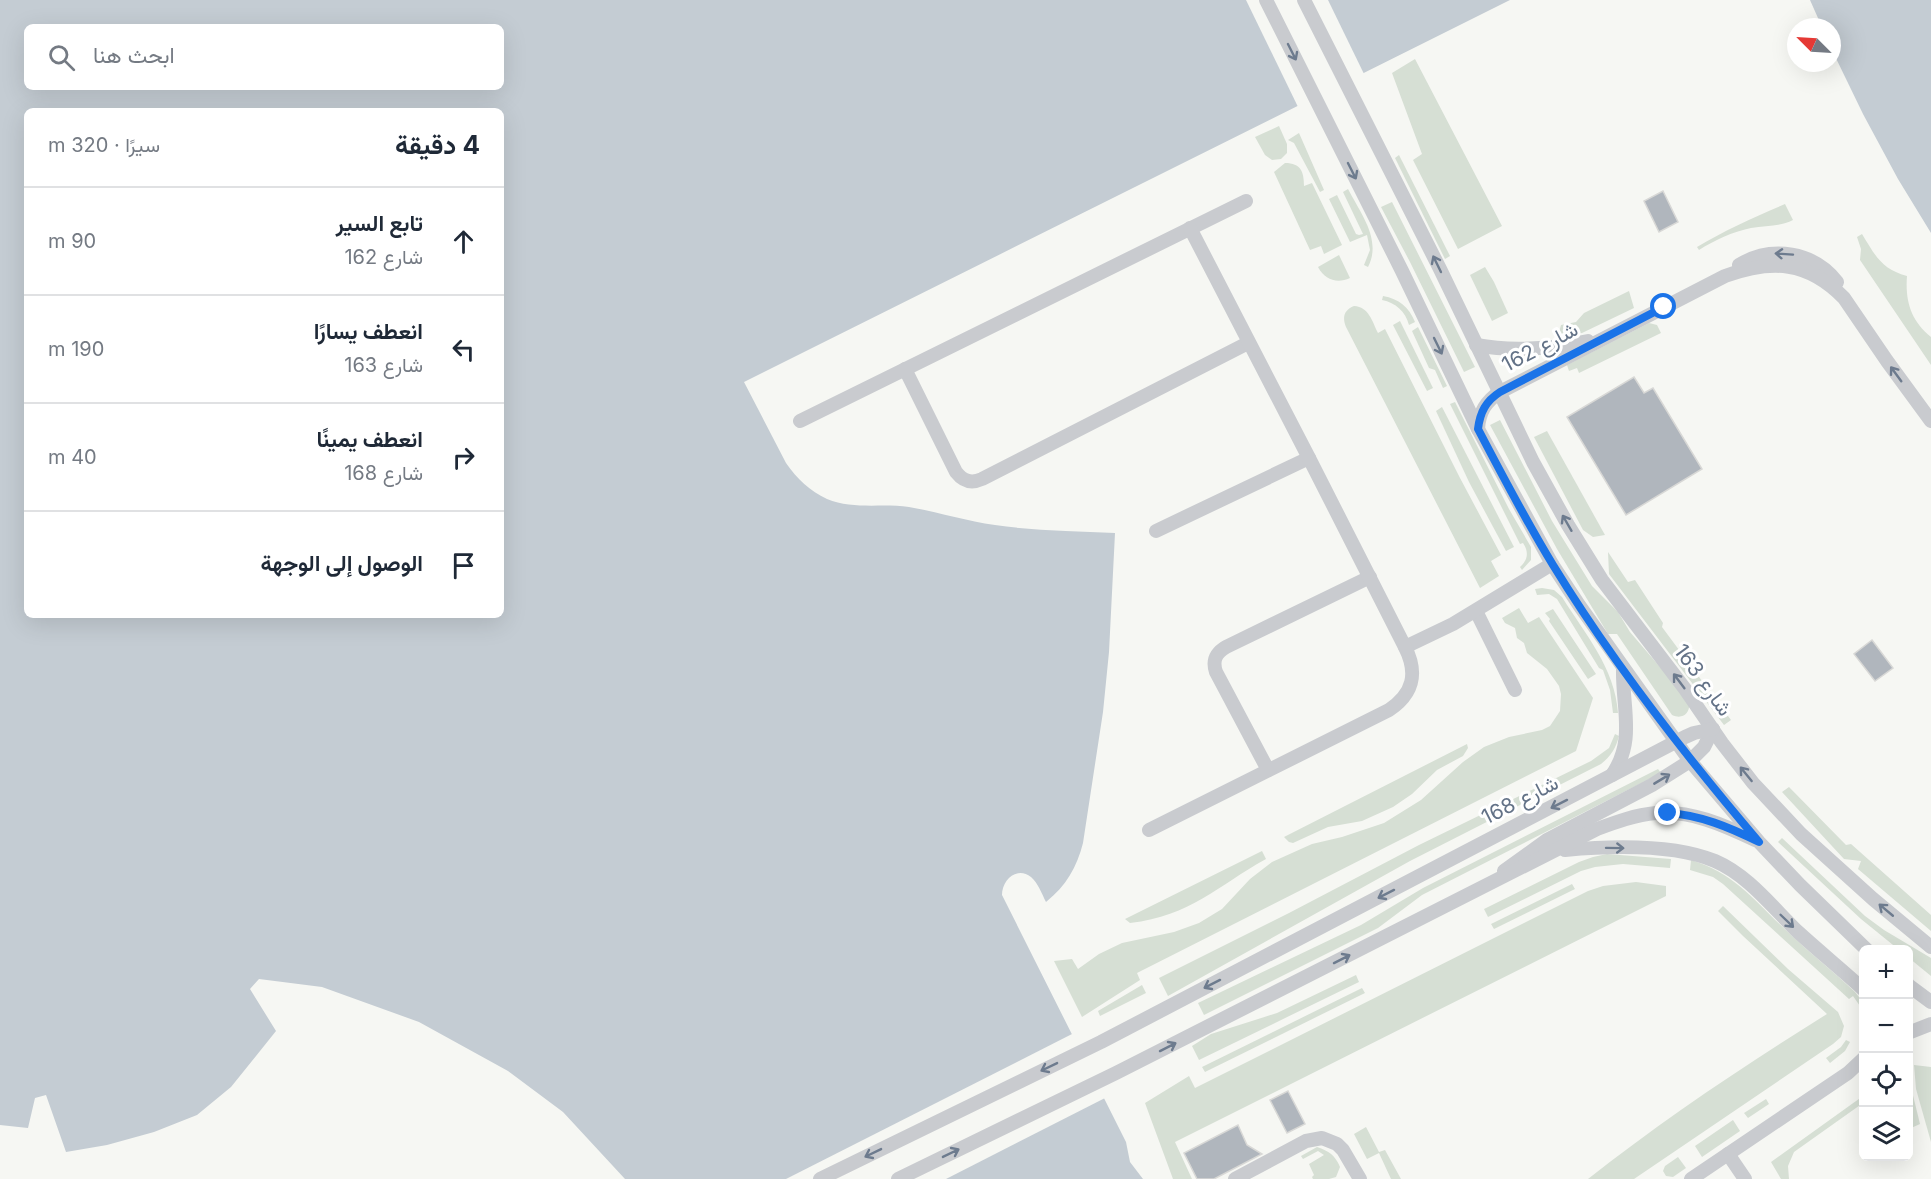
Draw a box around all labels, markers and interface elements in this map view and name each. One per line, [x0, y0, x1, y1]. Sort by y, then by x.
north arrow [1787, 18, 1841, 72]
search box [24, 24, 504, 90]
icon: search [45, 41, 78, 74]
text: ابحث هنا [93, 42, 175, 68]
one-way arrow [1287, 43, 1299, 61]
text: 4 دقيقة [395, 129, 480, 160]
text: سيرًا · 320 m [48, 133, 160, 157]
one-way arrow [1347, 162, 1358, 180]
text: تابع السير [336, 210, 423, 236]
icon: ahead [447, 225, 480, 258]
text: 90 m [48, 229, 96, 253]
text: شارع 162 [344, 245, 423, 269]
one-way arrow [1775, 248, 1795, 259]
one-way arrow [1431, 255, 1443, 273]
route start [1650, 293, 1676, 319]
street label: شارع 162 [1497, 316, 1583, 379]
text: انعطف يسارًا [314, 318, 423, 344]
icon: left [447, 333, 480, 366]
text: 190 m [48, 337, 104, 361]
one-way arrow [1433, 337, 1445, 355]
text: شارع 163 [344, 353, 423, 377]
one-way arrow [1890, 366, 1902, 382]
text: انعطف يمينًا [316, 426, 423, 452]
icon: right [447, 441, 480, 474]
text: 40 m [48, 445, 97, 469]
text: شارع 168 [344, 461, 423, 485]
one-way arrow [1560, 515, 1572, 532]
icon: arrive [447, 549, 480, 582]
text: الوصول إلى الوجهة [260, 550, 423, 576]
street label: شارع 163 [1667, 639, 1738, 722]
one-way arrow [1673, 674, 1686, 690]
one-way arrow [1739, 767, 1753, 782]
street label: شارع 168 [1477, 770, 1563, 831]
one-way arrow [1653, 773, 1670, 785]
one-way arrow [1550, 799, 1568, 810]
route end [1654, 799, 1680, 825]
one-way arrow [1605, 842, 1625, 854]
one-way arrow [1377, 889, 1395, 900]
one-way arrow [1878, 903, 1894, 916]
one-way arrow [1779, 914, 1794, 928]
map controls [1859, 945, 1913, 1161]
button: + [1859, 945, 1913, 999]
one-way arrow [1333, 953, 1351, 965]
one-way arrow [1204, 978, 1222, 990]
button: − [1859, 999, 1913, 1053]
one-way arrow [1159, 1041, 1176, 1053]
button: locate [1859, 1053, 1913, 1107]
one-way arrow [1040, 1062, 1058, 1074]
button: layers [1859, 1107, 1913, 1161]
one-way arrow [942, 1147, 960, 1159]
one-way arrow [865, 1148, 883, 1159]

